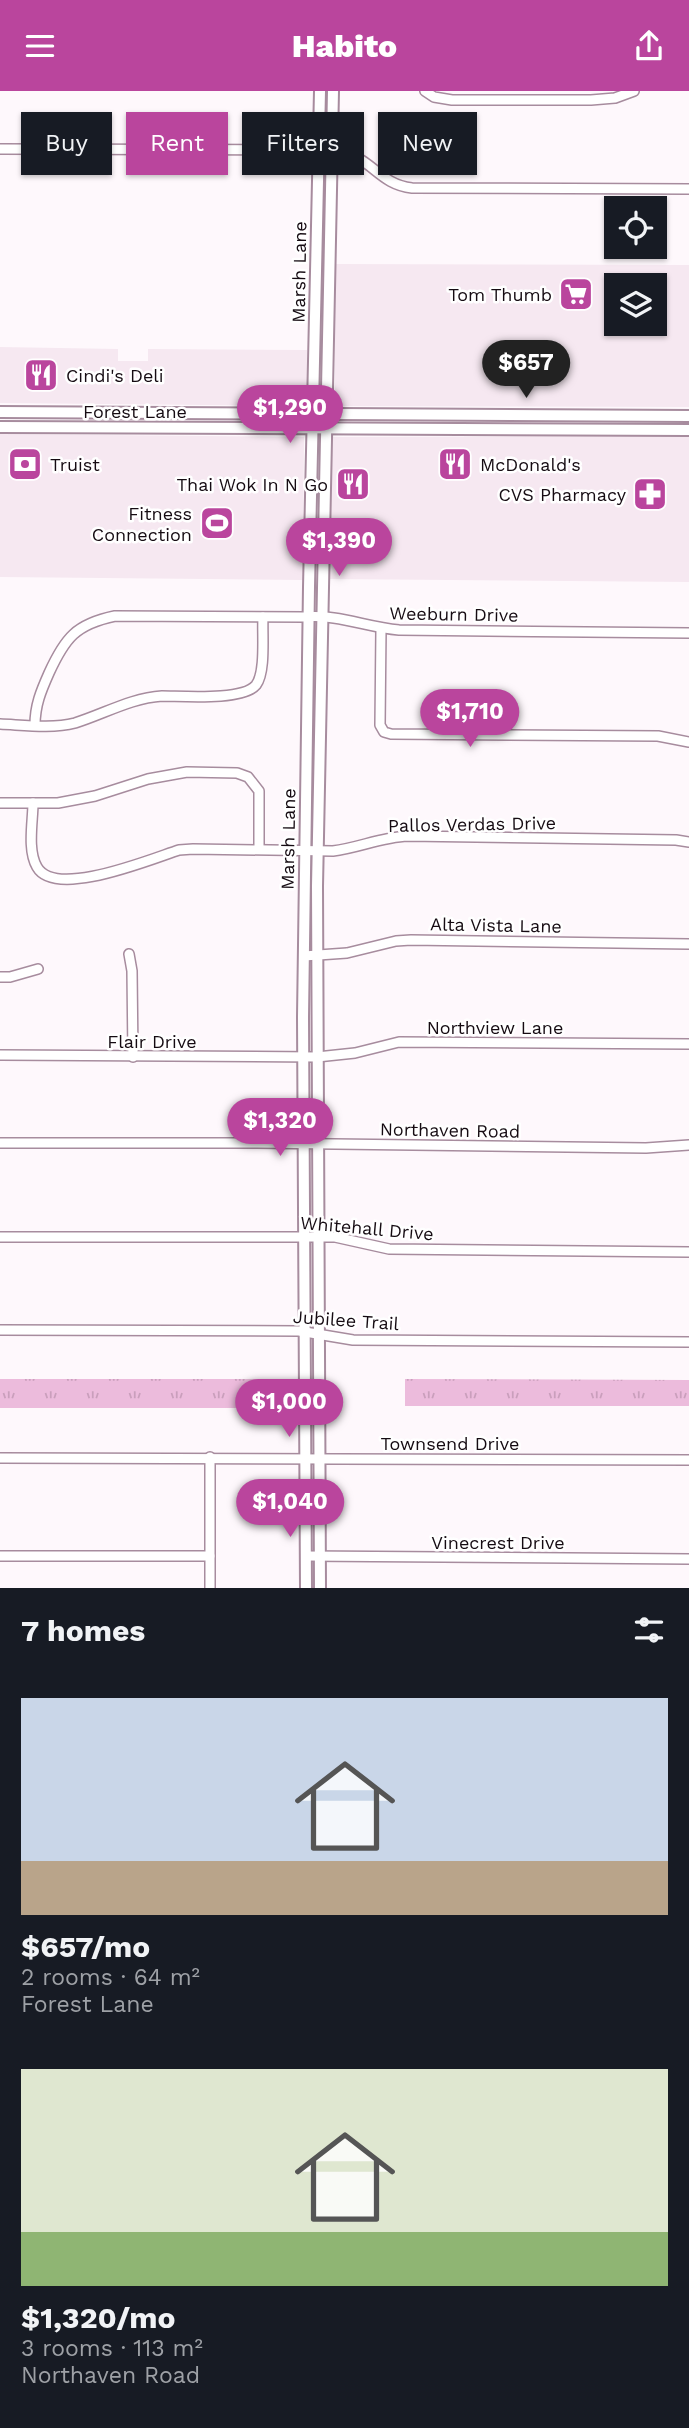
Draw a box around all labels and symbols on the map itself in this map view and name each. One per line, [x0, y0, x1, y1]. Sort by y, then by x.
street label: Marsh Lane [288, 221, 310, 323]
supermarket icon: Tom Thumb [557, 275, 595, 313]
place label: Tom Thumb [448, 284, 552, 305]
pin: $657 [485, 341, 567, 400]
restaurant icon: Cindi's Deli [22, 356, 60, 394]
place label: Cindi's Deli [66, 365, 164, 386]
pin: $1,290 [233, 385, 347, 445]
street label: Forest Lane [83, 401, 187, 422]
bank icon: Truist [6, 445, 44, 483]
restaurant icon: McDonald's [436, 445, 474, 483]
place label: Truist [50, 454, 100, 475]
place label: McDonald's [480, 454, 581, 475]
restaurant icon: Thai Wok In N Go [334, 465, 372, 503]
place label: Thai Wok In N Go [177, 474, 328, 495]
pharmacy icon: CVS Pharmacy [631, 475, 669, 513]
place label: CVS Pharmacy [499, 484, 627, 505]
place label: Fitness Connection [92, 503, 192, 545]
sports icon: Fitness Connection [198, 504, 236, 542]
pin: $1,390 [282, 519, 396, 578]
street label: Weeburn Drive [389, 602, 519, 626]
pin: $1,710 [413, 689, 527, 749]
street label: Marsh Lane [277, 788, 299, 890]
street label: Pallos Verdas Drive [388, 812, 556, 836]
street label: Alta Vista Lane [430, 913, 562, 937]
street label: Northview Lane [427, 1017, 563, 1038]
street label: Flair Drive [107, 1031, 197, 1052]
pin: $1,320 [223, 1098, 337, 1158]
street label: Northaven Road [380, 1118, 520, 1142]
street label: Whitehall Drive [299, 1212, 435, 1244]
street label: Jubilee Trail [292, 1306, 400, 1334]
pin: $1,000 [232, 1379, 346, 1439]
street label: Townsend Drive [381, 1433, 519, 1454]
pin: $1,040 [233, 1479, 347, 1539]
street label: Vinecrest Drive [431, 1532, 565, 1553]

